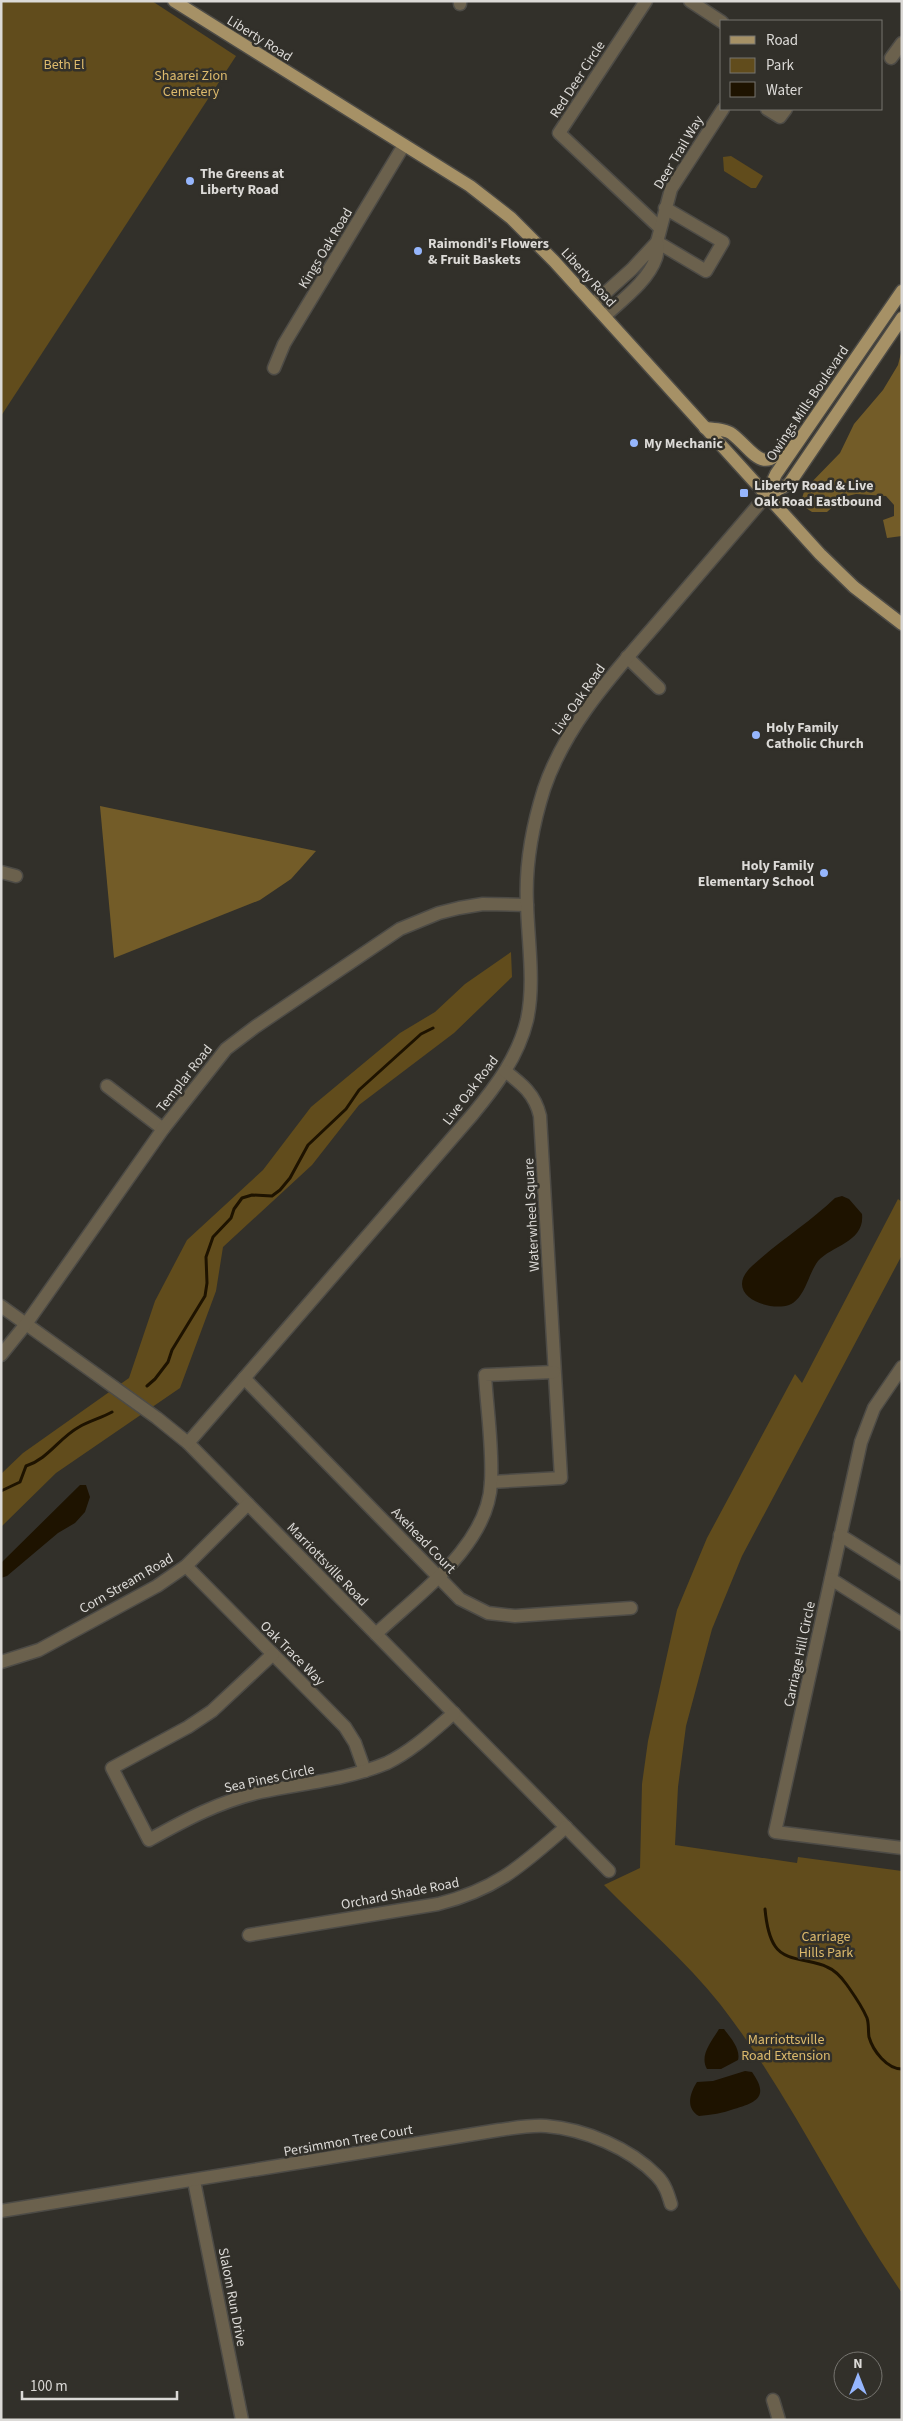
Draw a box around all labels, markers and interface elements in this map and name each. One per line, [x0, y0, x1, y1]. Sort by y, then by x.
street label: Liberty Road [223, 11, 296, 67]
legend [720, 20, 883, 110]
text: Road [766, 30, 798, 51]
street label: Red Deer Circle [545, 37, 610, 122]
park label: Beth El [43, 55, 85, 75]
text: Park [766, 55, 795, 76]
park label: Shaarei Zion Cemetery [154, 66, 228, 102]
text: Water [766, 80, 803, 101]
street label: Deer Trail Way [649, 111, 709, 193]
place label: The Greens at Liberty Road [200, 164, 285, 200]
marker: The Greens at Liberty Road [184, 175, 196, 187]
street label: Kings Oak Road [294, 204, 358, 293]
place label: Raimondi's Flowers & Fruit Baskets [428, 234, 549, 270]
street label: Liberty Road [556, 244, 620, 312]
marker: Raimondi's Flowers & Fruit Baskets [412, 245, 424, 257]
street label: Owings Mills Boulevard [762, 342, 854, 465]
place label: My Mechanic [644, 434, 723, 454]
marker: My Mechanic [628, 437, 640, 449]
place label: Liberty Road & Live Oak Road Eastbound [754, 476, 882, 512]
marker: Liberty Road & Live Oak Road Eastbound [738, 487, 750, 499]
street label: Live Oak Road [547, 660, 611, 739]
place label: Holy Family Catholic Church [766, 718, 864, 754]
marker: Holy Family Catholic Church [750, 729, 762, 741]
place label: Holy Family Elementary School [698, 856, 815, 892]
marker: Holy Family Elementary School [818, 867, 830, 879]
street label: Templar Road [152, 1040, 218, 1117]
street label: Live Oak Road [438, 1052, 504, 1130]
street label: Waterwheel Square [519, 1158, 545, 1272]
street label: Axehead Court [386, 1503, 460, 1579]
street label: Marriottsville Road [282, 1518, 373, 1611]
street label: Corn Stream Road [76, 1549, 177, 1619]
street label: Carriage Hill Circle [779, 1600, 821, 1709]
street label: Oak Trace Way [255, 1617, 330, 1691]
street label: Sea Pines Circle [222, 1760, 316, 1798]
street label: Orchard Shade Road [339, 1873, 461, 1915]
park label: Carriage Hills Park [799, 1927, 853, 1963]
park label: Marriottsville Road Extension [741, 2030, 831, 2066]
street label: Persimmon Tree Court [282, 2120, 415, 2162]
street label: Slalom Run Drive [213, 2246, 251, 2348]
north arrow [833, 2351, 883, 2401]
text: N [853, 2354, 863, 2374]
scale bar [22, 2368, 178, 2400]
text: 100 m [30, 2376, 68, 2397]

